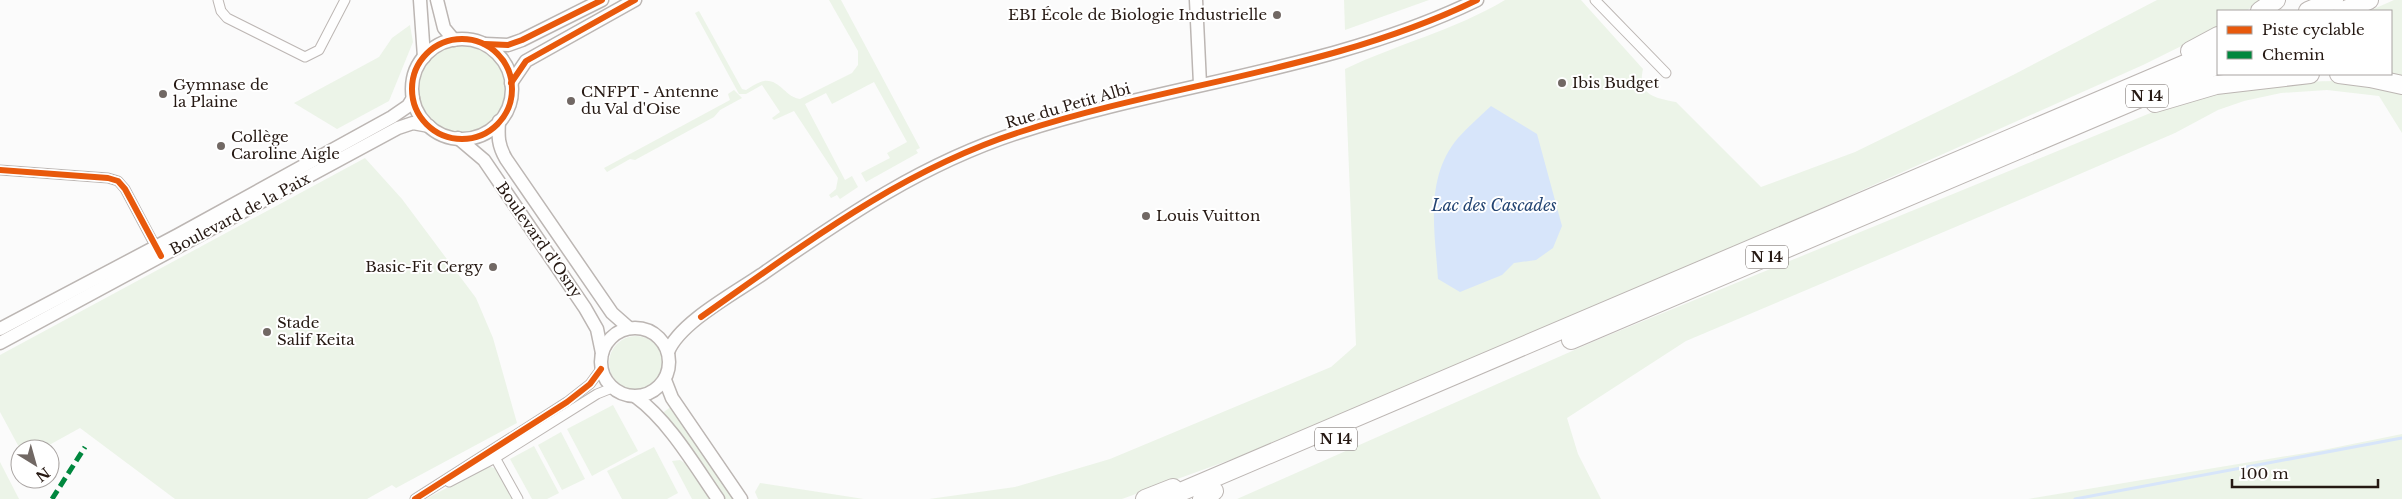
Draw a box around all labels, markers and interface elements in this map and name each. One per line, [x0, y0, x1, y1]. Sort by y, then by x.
place label: EBI École de Biologie Industrielle [1008, 5, 1267, 24]
marker: EBI École de Biologie Industrielle [1271, 9, 1283, 21]
legend [2217, 10, 2392, 75]
text: Piste cyclable [2262, 20, 2365, 39]
text: Chemin [2262, 45, 2325, 64]
place label: Ibis Budget [1572, 73, 1659, 92]
place label: Gymnase de la Plaine [173, 75, 269, 111]
marker: Ibis Budget [1556, 77, 1568, 89]
street label: Rue du Petit Albi [1003, 79, 1133, 132]
place label: CNFPT - Antenne du Val d'Oise [581, 82, 719, 118]
road number: N 14 [2126, 84, 2168, 108]
marker: Gymnase de la Plaine [157, 88, 169, 100]
marker: CNFPT - Antenne du Val d'Oise [565, 95, 577, 107]
place label: Collège Caroline Aigle [231, 127, 340, 163]
marker: Collège Caroline Aigle [215, 140, 227, 152]
street label: Boulevard de la Paix [166, 168, 313, 259]
street label: Boulevard d'Osny [492, 178, 587, 302]
water label: Lac des Cascades [1430, 195, 1557, 215]
place label: Louis Vuitton [1156, 206, 1260, 225]
marker: Louis Vuitton [1140, 210, 1152, 222]
road number: N 14 [1746, 246, 1788, 268]
place label: Basic-Fit Cergy [365, 257, 483, 276]
marker: Basic-Fit Cergy [487, 261, 499, 273]
place label: Stade Salif Keita [277, 313, 355, 349]
marker: Stade Salif Keita [261, 326, 273, 338]
road number: N 14 [1315, 428, 1357, 450]
north arrow [10, 439, 60, 489]
scale bar [2232, 456, 2378, 488]
text: N [32, 463, 53, 486]
text: 100 m [2240, 464, 2289, 483]

